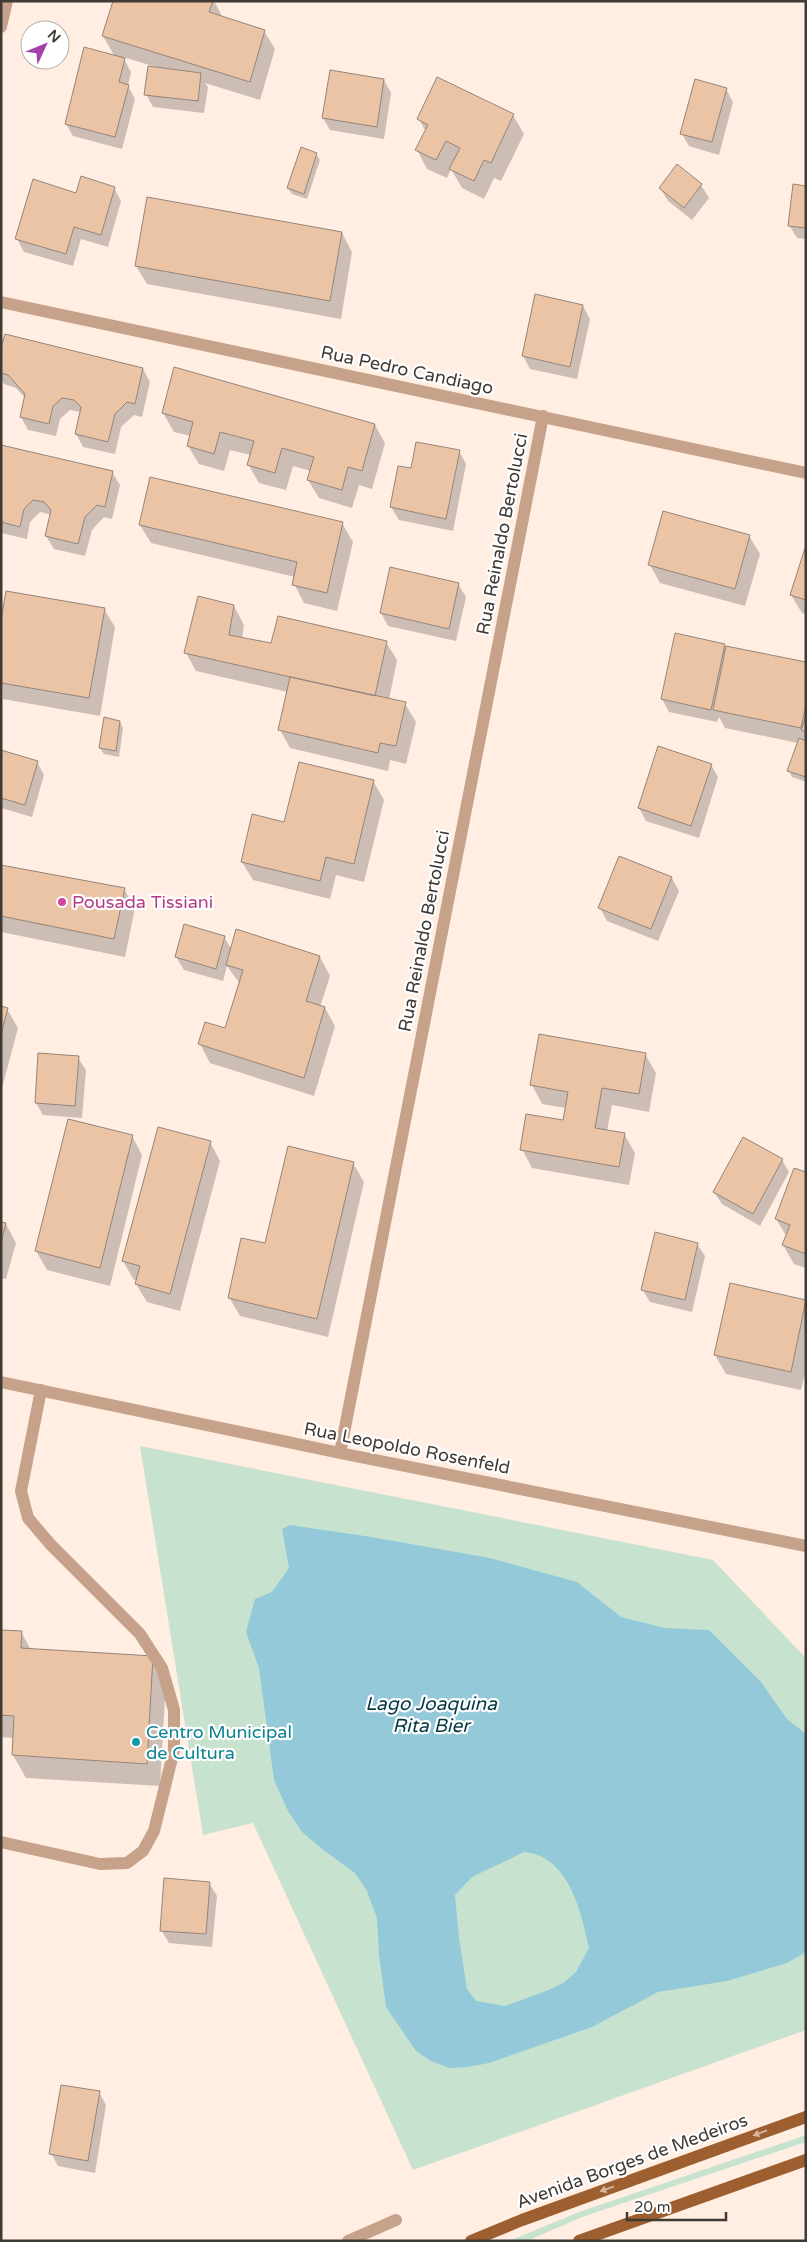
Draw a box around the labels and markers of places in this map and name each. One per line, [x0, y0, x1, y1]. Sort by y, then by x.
place label: Pousada Tissiani [72, 891, 213, 913]
marker: Pousada Tissiani [56, 896, 68, 908]
place label: Centro Municipal de Cultura [146, 1721, 292, 1764]
marker: Centro Municipal de Cultura [130, 1736, 142, 1748]

